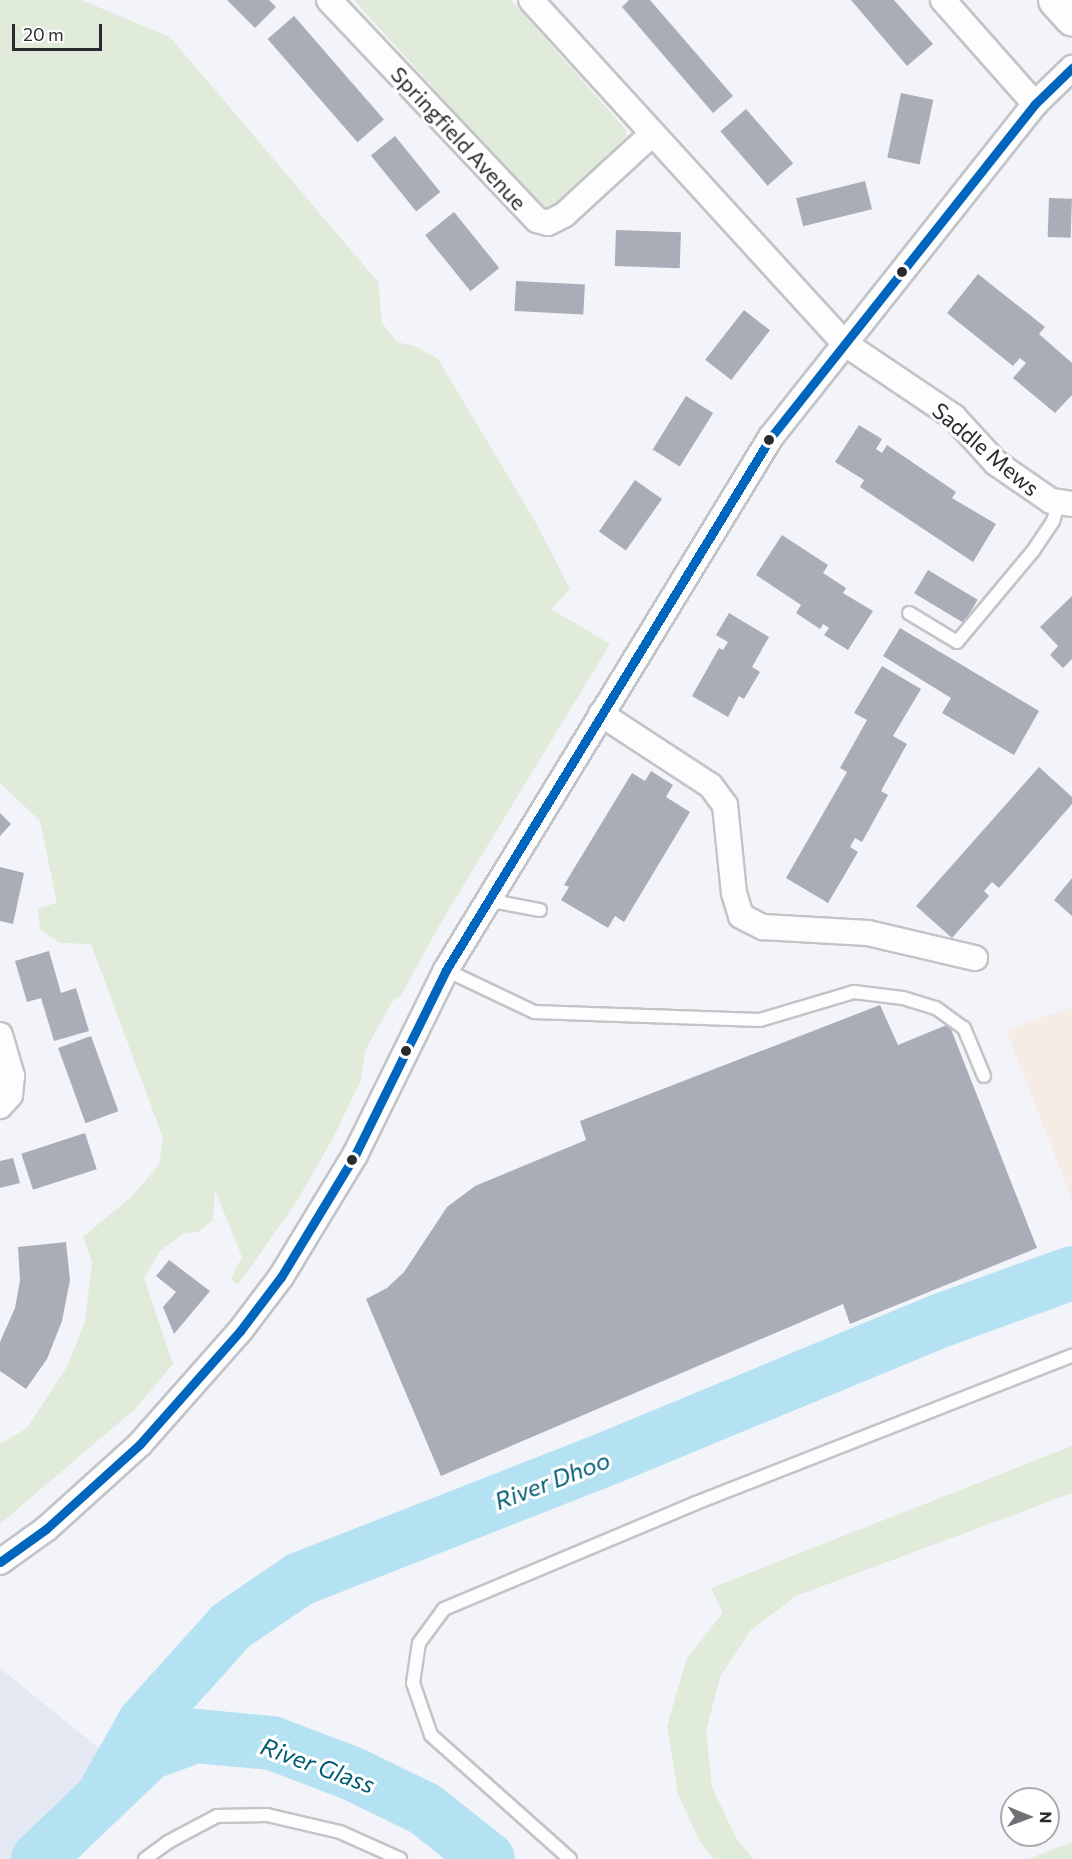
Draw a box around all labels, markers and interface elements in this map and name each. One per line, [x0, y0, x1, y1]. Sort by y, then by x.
scale bar [15, 12, 105, 50]
text: 20 m [23, 23, 64, 45]
street label: Springfield Avenue [386, 61, 532, 215]
unlabelled marker [896, 266, 908, 278]
street label: Saddle Mews [927, 397, 1045, 501]
unlabelled marker [763, 434, 775, 446]
unlabelled marker [400, 1045, 412, 1057]
unlabelled marker [346, 1154, 358, 1166]
water label: River Dhoo [490, 1445, 614, 1515]
water label: River Glass [257, 1731, 379, 1799]
north arrow [1000, 1787, 1060, 1847]
text: N [1037, 1811, 1056, 1823]

